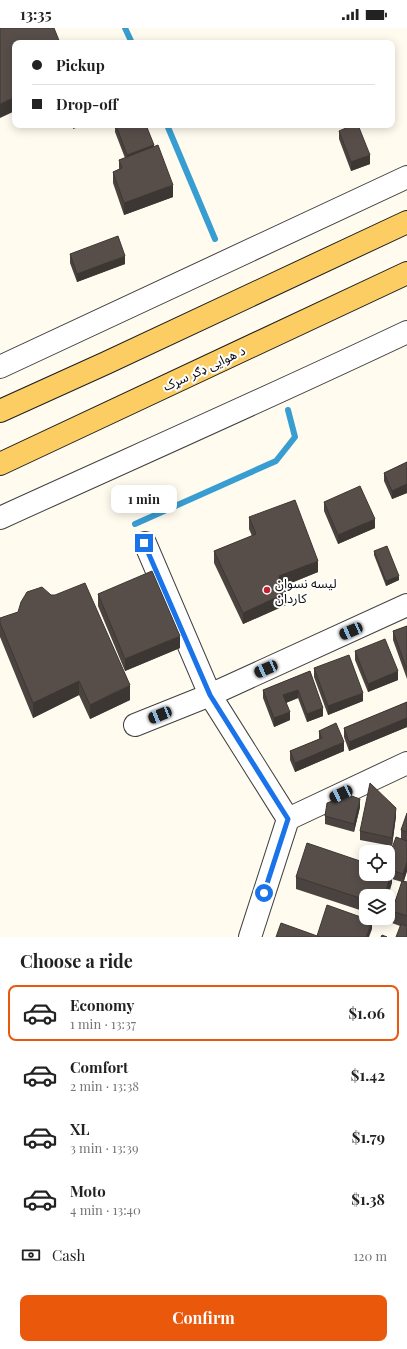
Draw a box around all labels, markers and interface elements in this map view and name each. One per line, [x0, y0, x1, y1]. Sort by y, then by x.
text: 13:35 [20, 4, 52, 24]
text: Pickup [56, 55, 105, 75]
text: Drop-off [56, 94, 118, 114]
street label: د هوایی ډګر سړک [160, 341, 248, 395]
callout: 1 min [111, 485, 177, 513]
text: 1 min [128, 490, 160, 507]
route end [135, 534, 153, 552]
place label: لیسه نسوان کاردان [275, 574, 337, 607]
marker: لیسه نسوان کاردان [262, 585, 272, 595]
car [338, 621, 364, 641]
car [253, 659, 279, 679]
car [147, 705, 173, 725]
car [328, 783, 354, 805]
map controls [359, 845, 395, 925]
button: locate [359, 845, 395, 881]
route start [255, 884, 273, 902]
button: layers [359, 889, 395, 925]
text: Choose a ride [20, 949, 133, 973]
icon: car [22, 995, 58, 1031]
text: Economy [70, 995, 134, 1015]
text: $1.06 [349, 1003, 385, 1023]
text: 1 min · 13:37 [70, 1015, 136, 1032]
icon: car [22, 1057, 58, 1093]
text: Comfort [70, 1057, 128, 1077]
text: $1.42 [351, 1065, 385, 1085]
text: 2 min · 13:38 [70, 1077, 139, 1094]
icon: car [22, 1119, 58, 1155]
text: XL [70, 1119, 90, 1139]
text: $1.79 [352, 1127, 385, 1147]
text: 3 min · 13:39 [70, 1139, 139, 1156]
icon: car [22, 1181, 58, 1217]
text: Moto [70, 1181, 106, 1201]
text: $1.38 [351, 1189, 385, 1209]
text: 4 min · 13:40 [70, 1201, 141, 1218]
icon: cash [20, 1244, 42, 1266]
text: Cash [52, 1245, 85, 1265]
text: 120 m [353, 1247, 387, 1264]
button: Confirm [20, 1295, 387, 1341]

